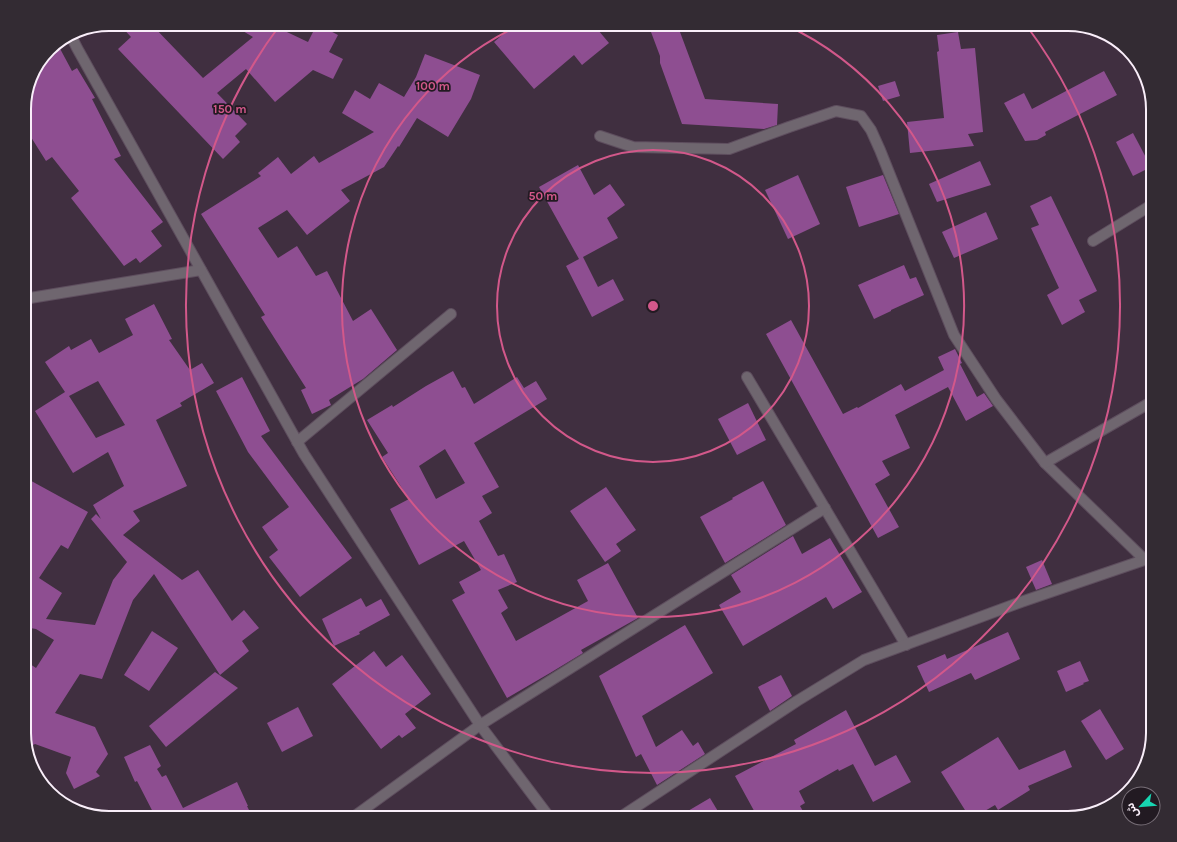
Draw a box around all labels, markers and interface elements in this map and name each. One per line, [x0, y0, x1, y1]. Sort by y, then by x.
text: 100 m [416, 79, 450, 93]
text: 150 m [213, 102, 247, 116]
text: 50 m [529, 189, 558, 203]
centre of rings [646, 299, 660, 313]
north arrow [1121, 786, 1161, 826]
text: ش [1123, 801, 1142, 820]

